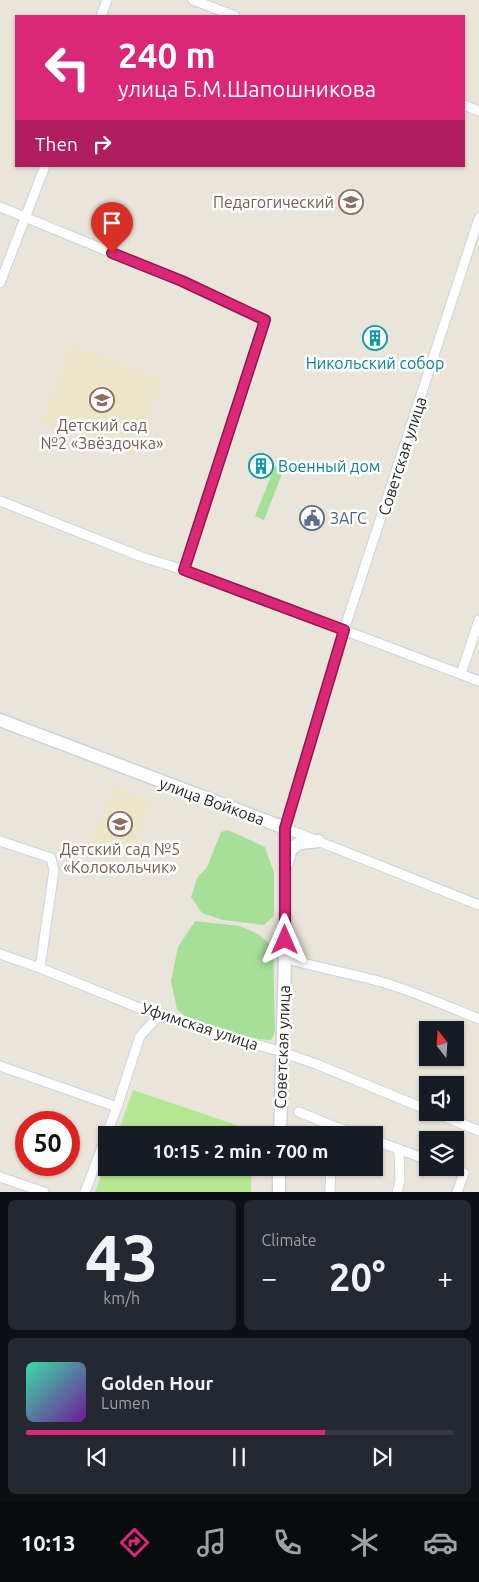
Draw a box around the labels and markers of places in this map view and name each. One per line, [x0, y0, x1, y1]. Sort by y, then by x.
school or university icon: Педагогический [338, 189, 364, 215]
place label: Педагогический [213, 193, 334, 211]
pin [91, 202, 133, 253]
building icon: Никольский собор [362, 325, 388, 351]
place label: Никольский собор [306, 354, 444, 372]
school or university icon: Детский сад №2 «Звёздочка» [89, 387, 115, 413]
place label: Детский сад №2 «Звёздочка» [40, 416, 164, 452]
building icon: Военный дом [248, 453, 274, 479]
place label: Военный дом [278, 457, 380, 475]
public building icon: ЗАГС [299, 505, 325, 531]
place label: ЗАГС [330, 509, 367, 527]
school or university icon: Детский сад №5 «Колокольчик» [107, 811, 133, 837]
place label: Детский сад №5 «Колокольчик» [60, 840, 180, 876]

